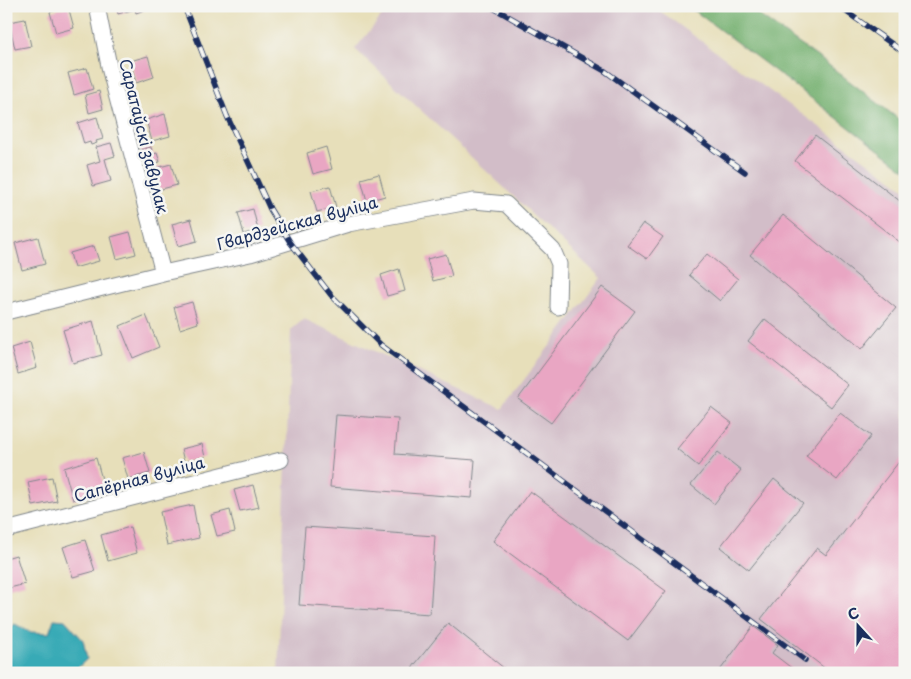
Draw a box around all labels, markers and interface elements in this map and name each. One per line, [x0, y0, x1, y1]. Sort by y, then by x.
street label: Саратаўскі завулак [114, 56, 176, 216]
street label: Гвардзейская вуліца [214, 189, 380, 255]
street label: Сапёрная вуліца [71, 449, 207, 507]
north arrow [834, 602, 884, 652]
text: С [844, 602, 862, 625]

